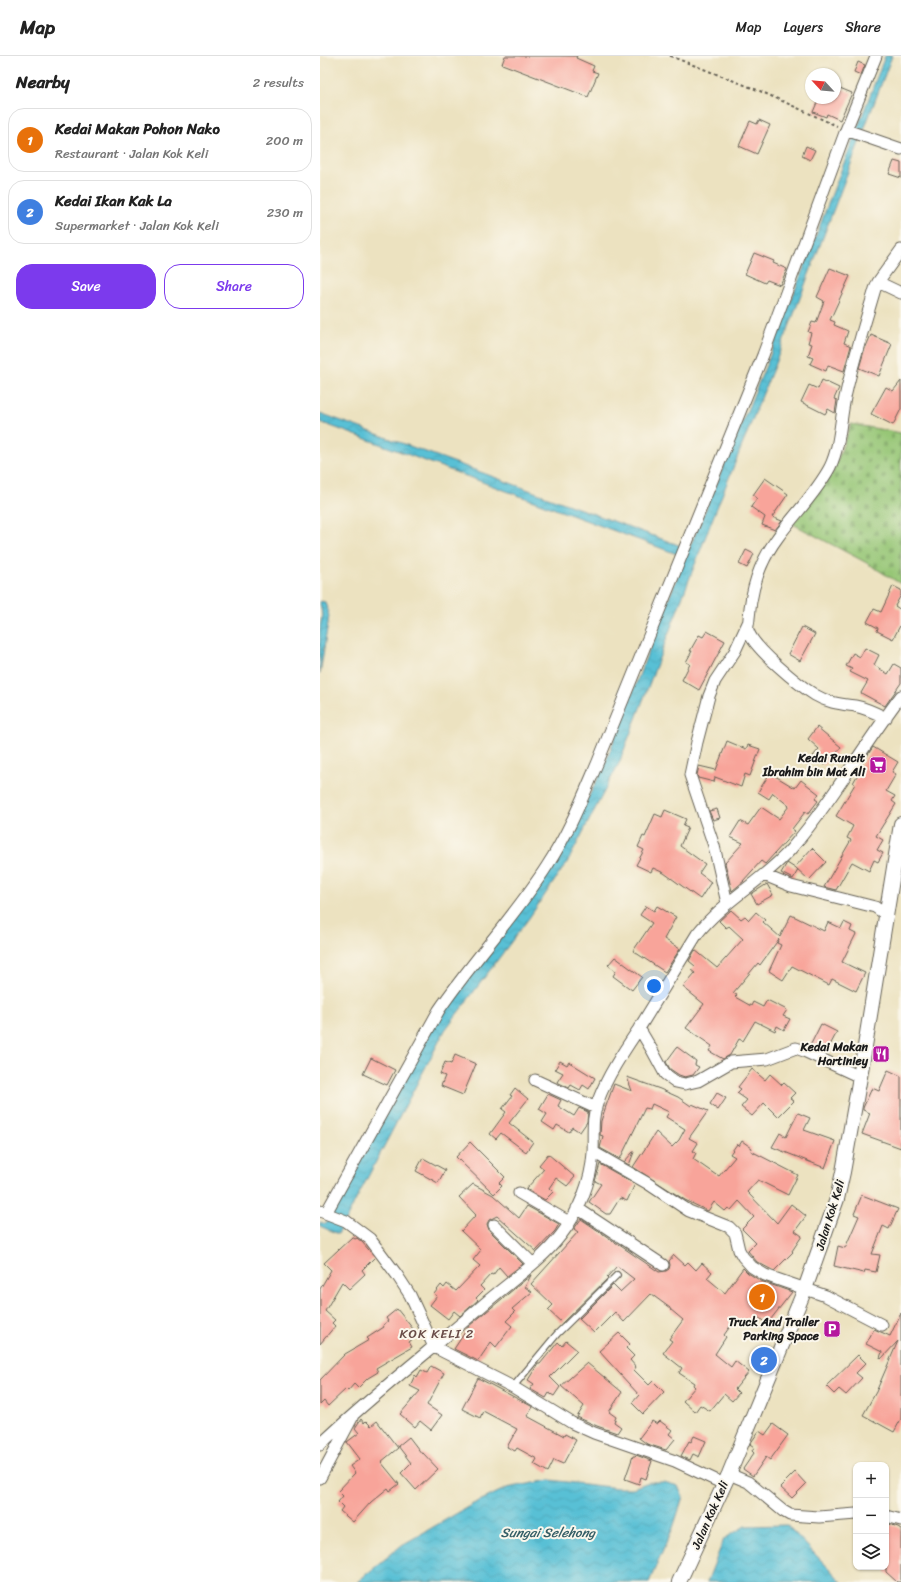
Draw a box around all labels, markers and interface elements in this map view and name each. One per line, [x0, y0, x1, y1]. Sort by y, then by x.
text: Map [20, 11, 55, 44]
text: Map [736, 15, 761, 40]
text: Layers [783, 15, 823, 40]
text: Share [845, 15, 881, 40]
text: Nearby [16, 67, 70, 97]
north arrow [805, 68, 841, 104]
text: 2 results [253, 71, 304, 94]
text: Kedai Makan Pohon Nako [55, 116, 220, 142]
text: 1 [27, 129, 33, 152]
text: 200 m [266, 129, 303, 152]
text: Restaurant · Jalan Kok Keli [55, 142, 208, 165]
text: Kedai Ikan Kak La [55, 188, 172, 214]
text: 2 [26, 201, 34, 224]
text: 230 m [267, 201, 303, 224]
text: Supermarket · Jalan Kok Keli [55, 214, 219, 237]
button: Save [16, 264, 156, 309]
button: Share [164, 264, 304, 309]
place label: Kedai Runcit Ibrahim bin Mat Ali [762, 747, 866, 783]
supermarket icon: Kedai Runcit Ibrahim bin Mat Ali [868, 755, 888, 775]
your location [644, 976, 664, 996]
place label: Kedai Makan Hartiniey [800, 1036, 869, 1072]
restaurant icon: Kedai Makan Hartiniey [871, 1044, 891, 1064]
street label: Jalan Kok Keli [809, 1176, 851, 1254]
pin: 1 [749, 1282, 775, 1312]
place label: Truck And Trailer Parking Space [728, 1311, 820, 1347]
parking icon: Truck And Trailer Parking Space [822, 1319, 842, 1339]
district label: KOK KELI 2 [400, 1322, 474, 1345]
pin: 2 [751, 1345, 777, 1375]
map controls [853, 1462, 889, 1570]
button: + [853, 1462, 889, 1498]
street label: Jalan Kok Keli [685, 1477, 735, 1554]
button: − [853, 1498, 889, 1534]
water label: Sungai Selehong [501, 1521, 597, 1544]
button: layers [853, 1534, 889, 1570]

